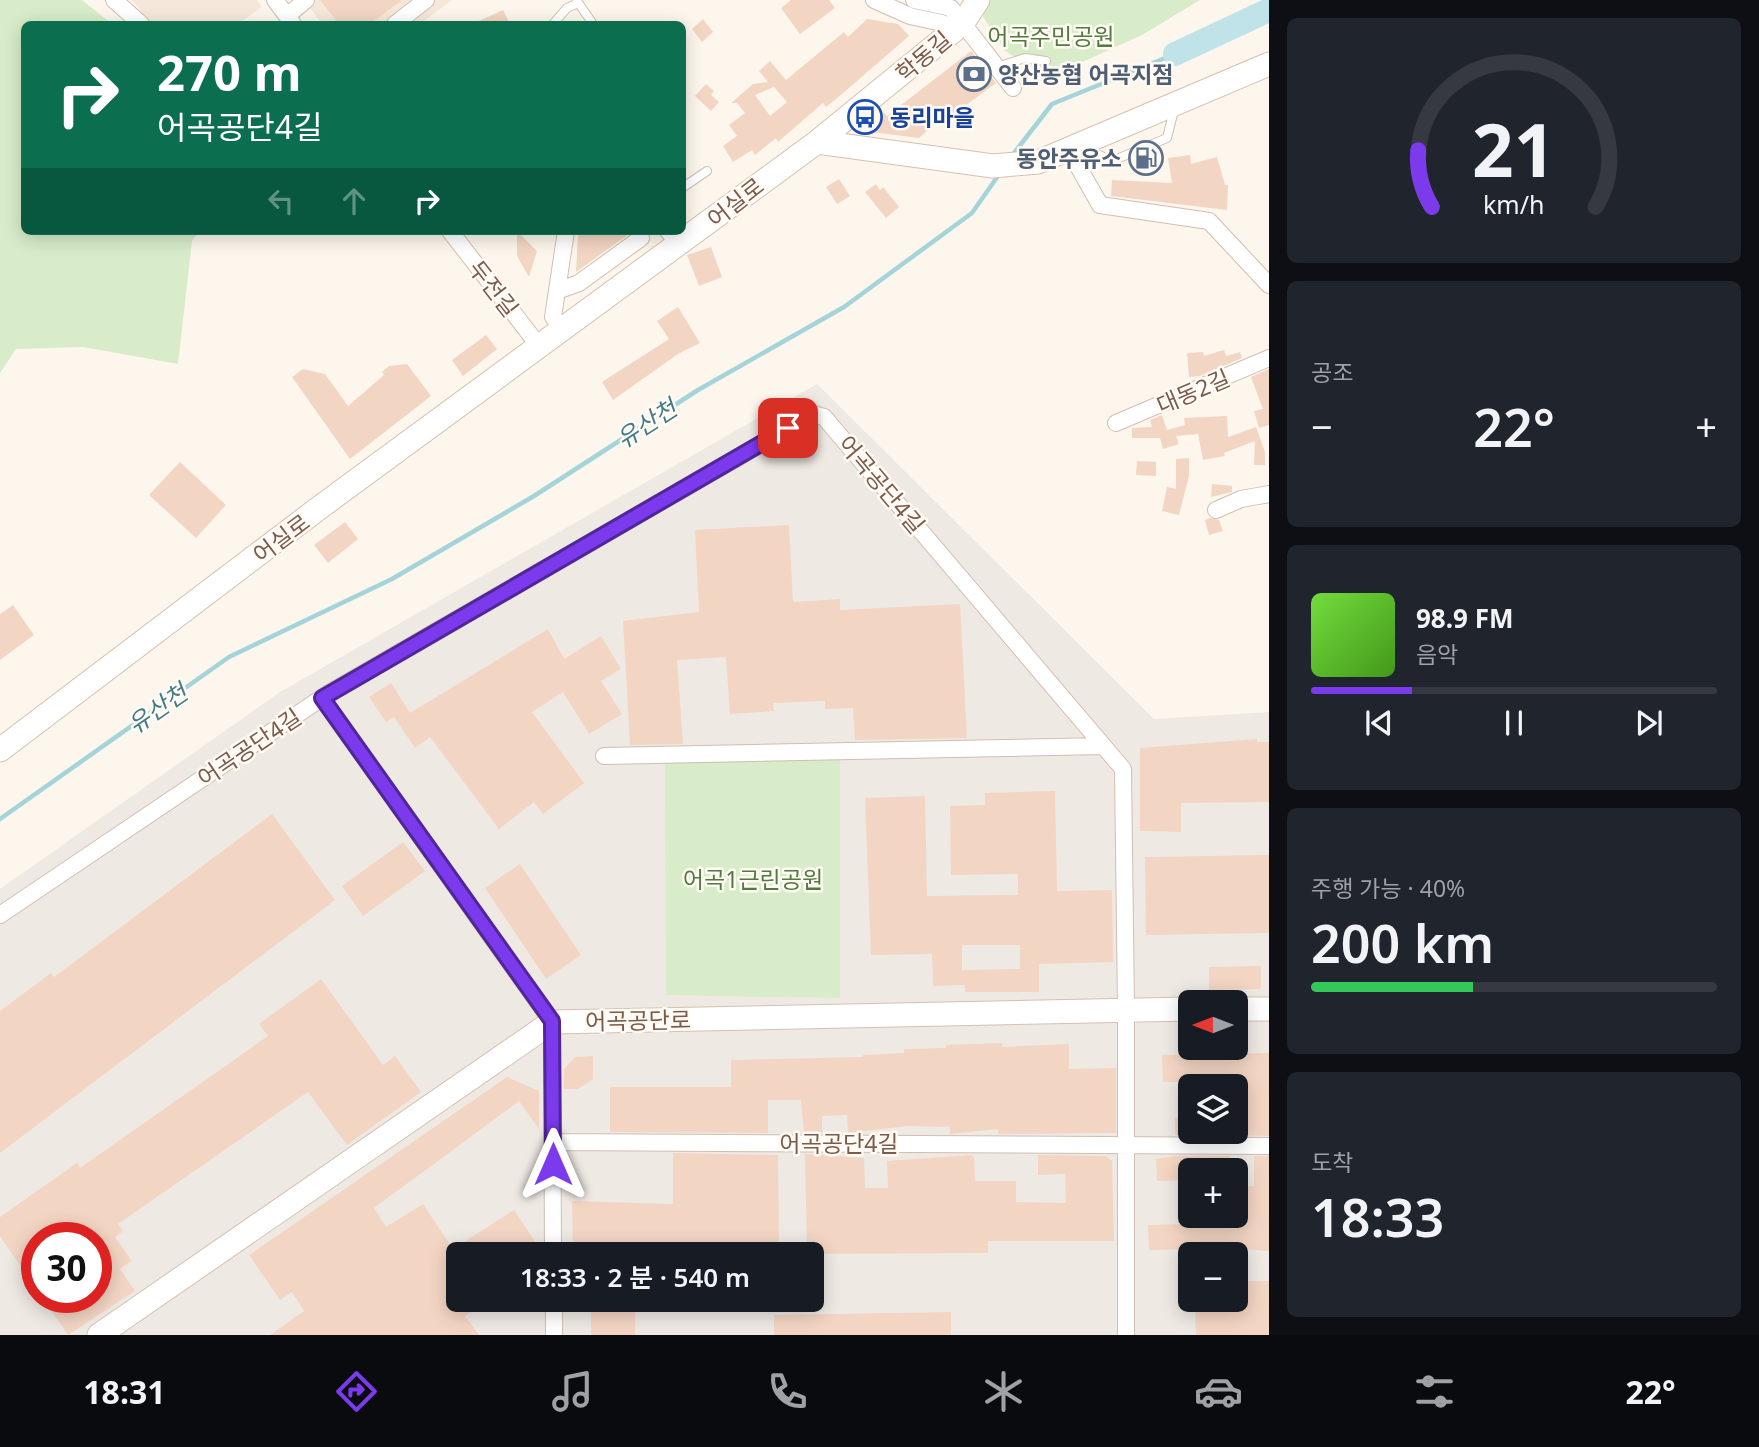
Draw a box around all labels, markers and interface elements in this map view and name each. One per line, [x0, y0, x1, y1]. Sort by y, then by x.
park label: 어곡주민공원 [988, 20, 1114, 52]
street label: 학동길 [888, 23, 958, 89]
text: 270 m [157, 39, 302, 105]
icon: right [42, 49, 133, 140]
bank icon: 양산농협 어곡지점 [955, 55, 993, 93]
place label: 양산농협 어곡지점 [998, 58, 1173, 90]
bus stop icon: 동리마을 [846, 98, 884, 136]
text: 21 [1472, 99, 1556, 198]
place label: 동리마을 [890, 101, 975, 133]
text: 어곡공단4길 [157, 105, 323, 148]
fuel station icon: 동안주유소 [1127, 139, 1165, 177]
place label: 동안주유소 [1016, 142, 1122, 174]
street label: 어실로 [700, 170, 770, 234]
icon: left [262, 182, 300, 220]
icon: ahead [335, 182, 373, 220]
icon: right [408, 182, 446, 220]
text: km/h [1483, 187, 1545, 221]
street label: 두전길 [462, 253, 526, 323]
text: 공조 [1311, 356, 1353, 388]
street label: 대동2길 [1151, 361, 1235, 421]
water label: 유산천 [609, 390, 685, 455]
text: 22° [1473, 391, 1555, 462]
pin [758, 398, 818, 458]
text: − [1311, 400, 1333, 452]
text: + [1695, 400, 1717, 452]
icon: arrive [769, 409, 807, 447]
street label: 어곡공단4길 [832, 428, 932, 540]
street label: 어실로 [246, 506, 316, 570]
text: 98.9 FM [1416, 600, 1513, 636]
text: 음악 [1416, 638, 1458, 670]
water label: 유산천 [120, 674, 196, 741]
street label: 어곡공단4길 [191, 700, 307, 794]
icon: previous [1360, 704, 1398, 742]
icon: pause [1495, 704, 1533, 742]
icon: next [1630, 704, 1668, 742]
park label: 어곡1근린공원 [683, 863, 823, 895]
text: 주행 가능 · 40% [1311, 872, 1465, 904]
text: 200 km [1311, 907, 1494, 978]
north arrow [1178, 990, 1248, 1060]
map controls [1178, 990, 1248, 1312]
street label: 어곡공단로 [585, 1003, 691, 1037]
button: layers [1178, 1074, 1248, 1144]
position arrow [516, 1127, 590, 1201]
street label: 어곡공단4길 [780, 1127, 898, 1159]
text: 도착 [1311, 1146, 1353, 1178]
button: + [1178, 1158, 1248, 1228]
text: 18:33 [1311, 1181, 1444, 1252]
speed limit sign: 30 [21, 1222, 112, 1313]
button: − [1178, 1242, 1248, 1312]
text: 18:33 · 2 분 · 540 m [520, 1259, 750, 1295]
icon: directions [332, 1367, 381, 1416]
icon: music [548, 1367, 597, 1416]
icon: phone [763, 1367, 812, 1416]
icon: climate [979, 1367, 1028, 1416]
icon: car [1194, 1367, 1243, 1416]
icon: filters [1410, 1367, 1459, 1416]
text: 18:31 [83, 1370, 166, 1413]
text: 22° [1625, 1370, 1676, 1413]

